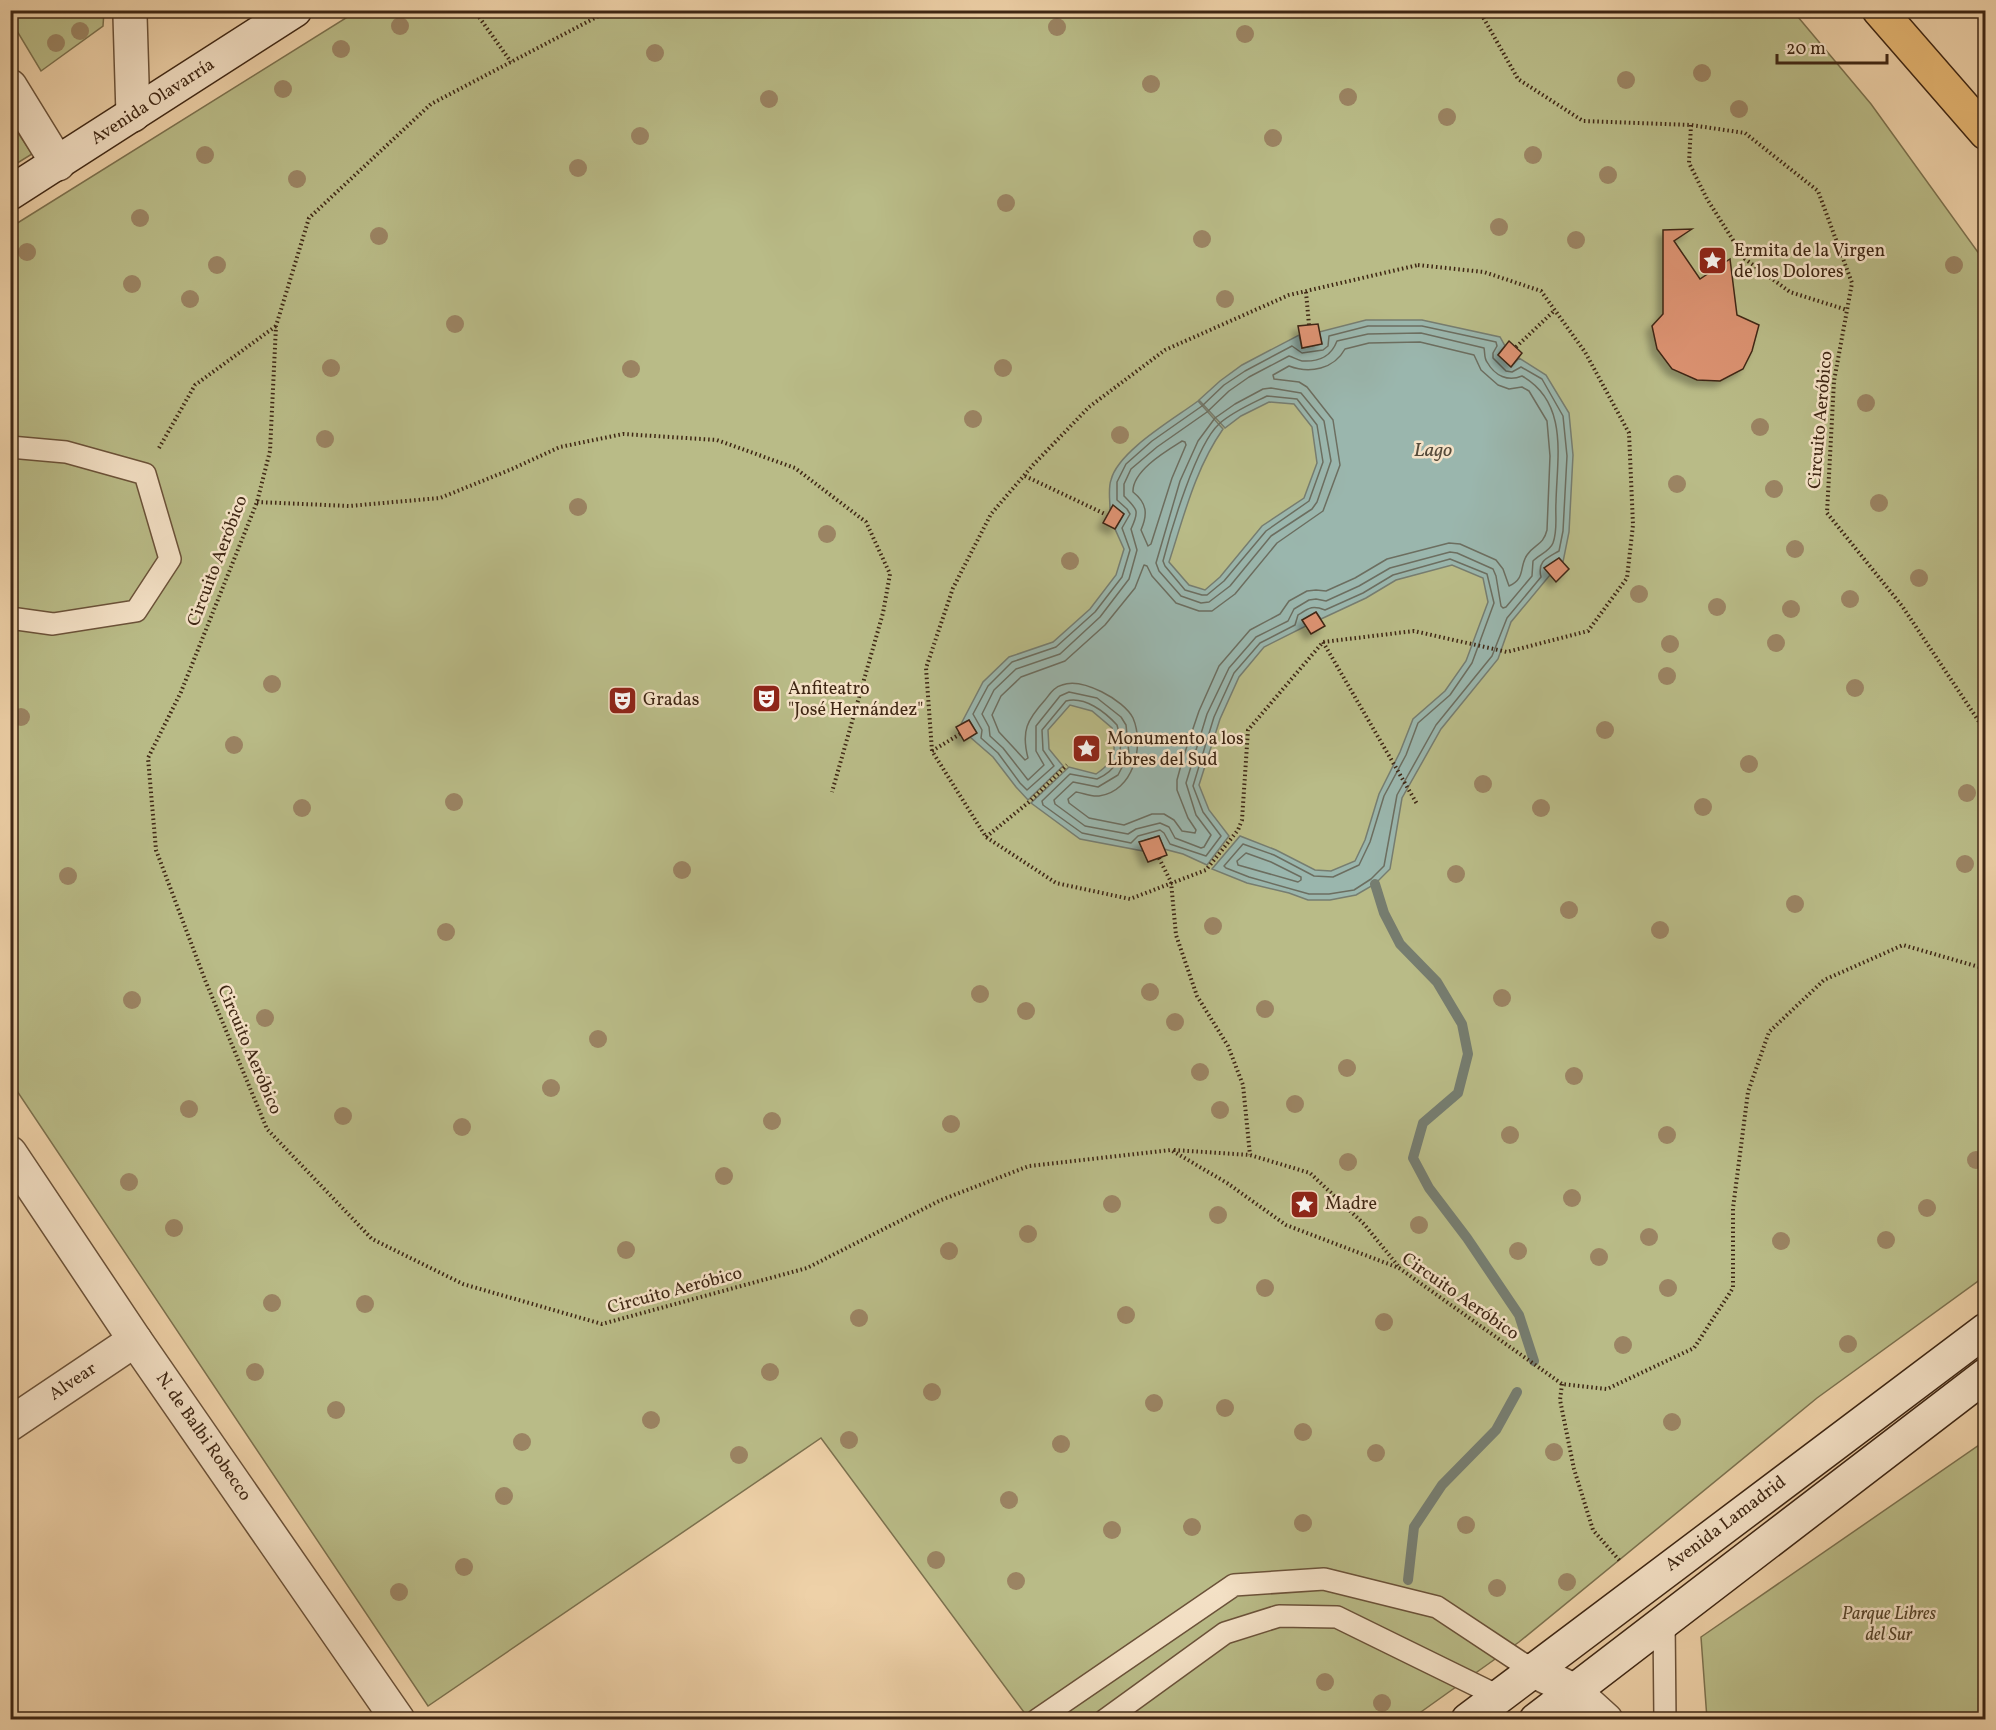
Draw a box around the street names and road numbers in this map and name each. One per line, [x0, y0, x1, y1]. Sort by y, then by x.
street label: Avenida Olavarría [86, 52, 220, 151]
street label: Circuito Aeróbico [1803, 350, 1839, 490]
street label: Circuito Aeróbico [182, 492, 254, 630]
street label: Circuito Aeróbico [210, 981, 288, 1119]
street label: Circuito Aeróbico [1396, 1247, 1524, 1347]
street label: Circuito Aeróbico [605, 1261, 745, 1321]
street label: Alvear [44, 1357, 102, 1407]
street label: N. de Balbi Robecco [149, 1368, 257, 1506]
street label: Avenida Lamadrid [1660, 1470, 1792, 1578]

